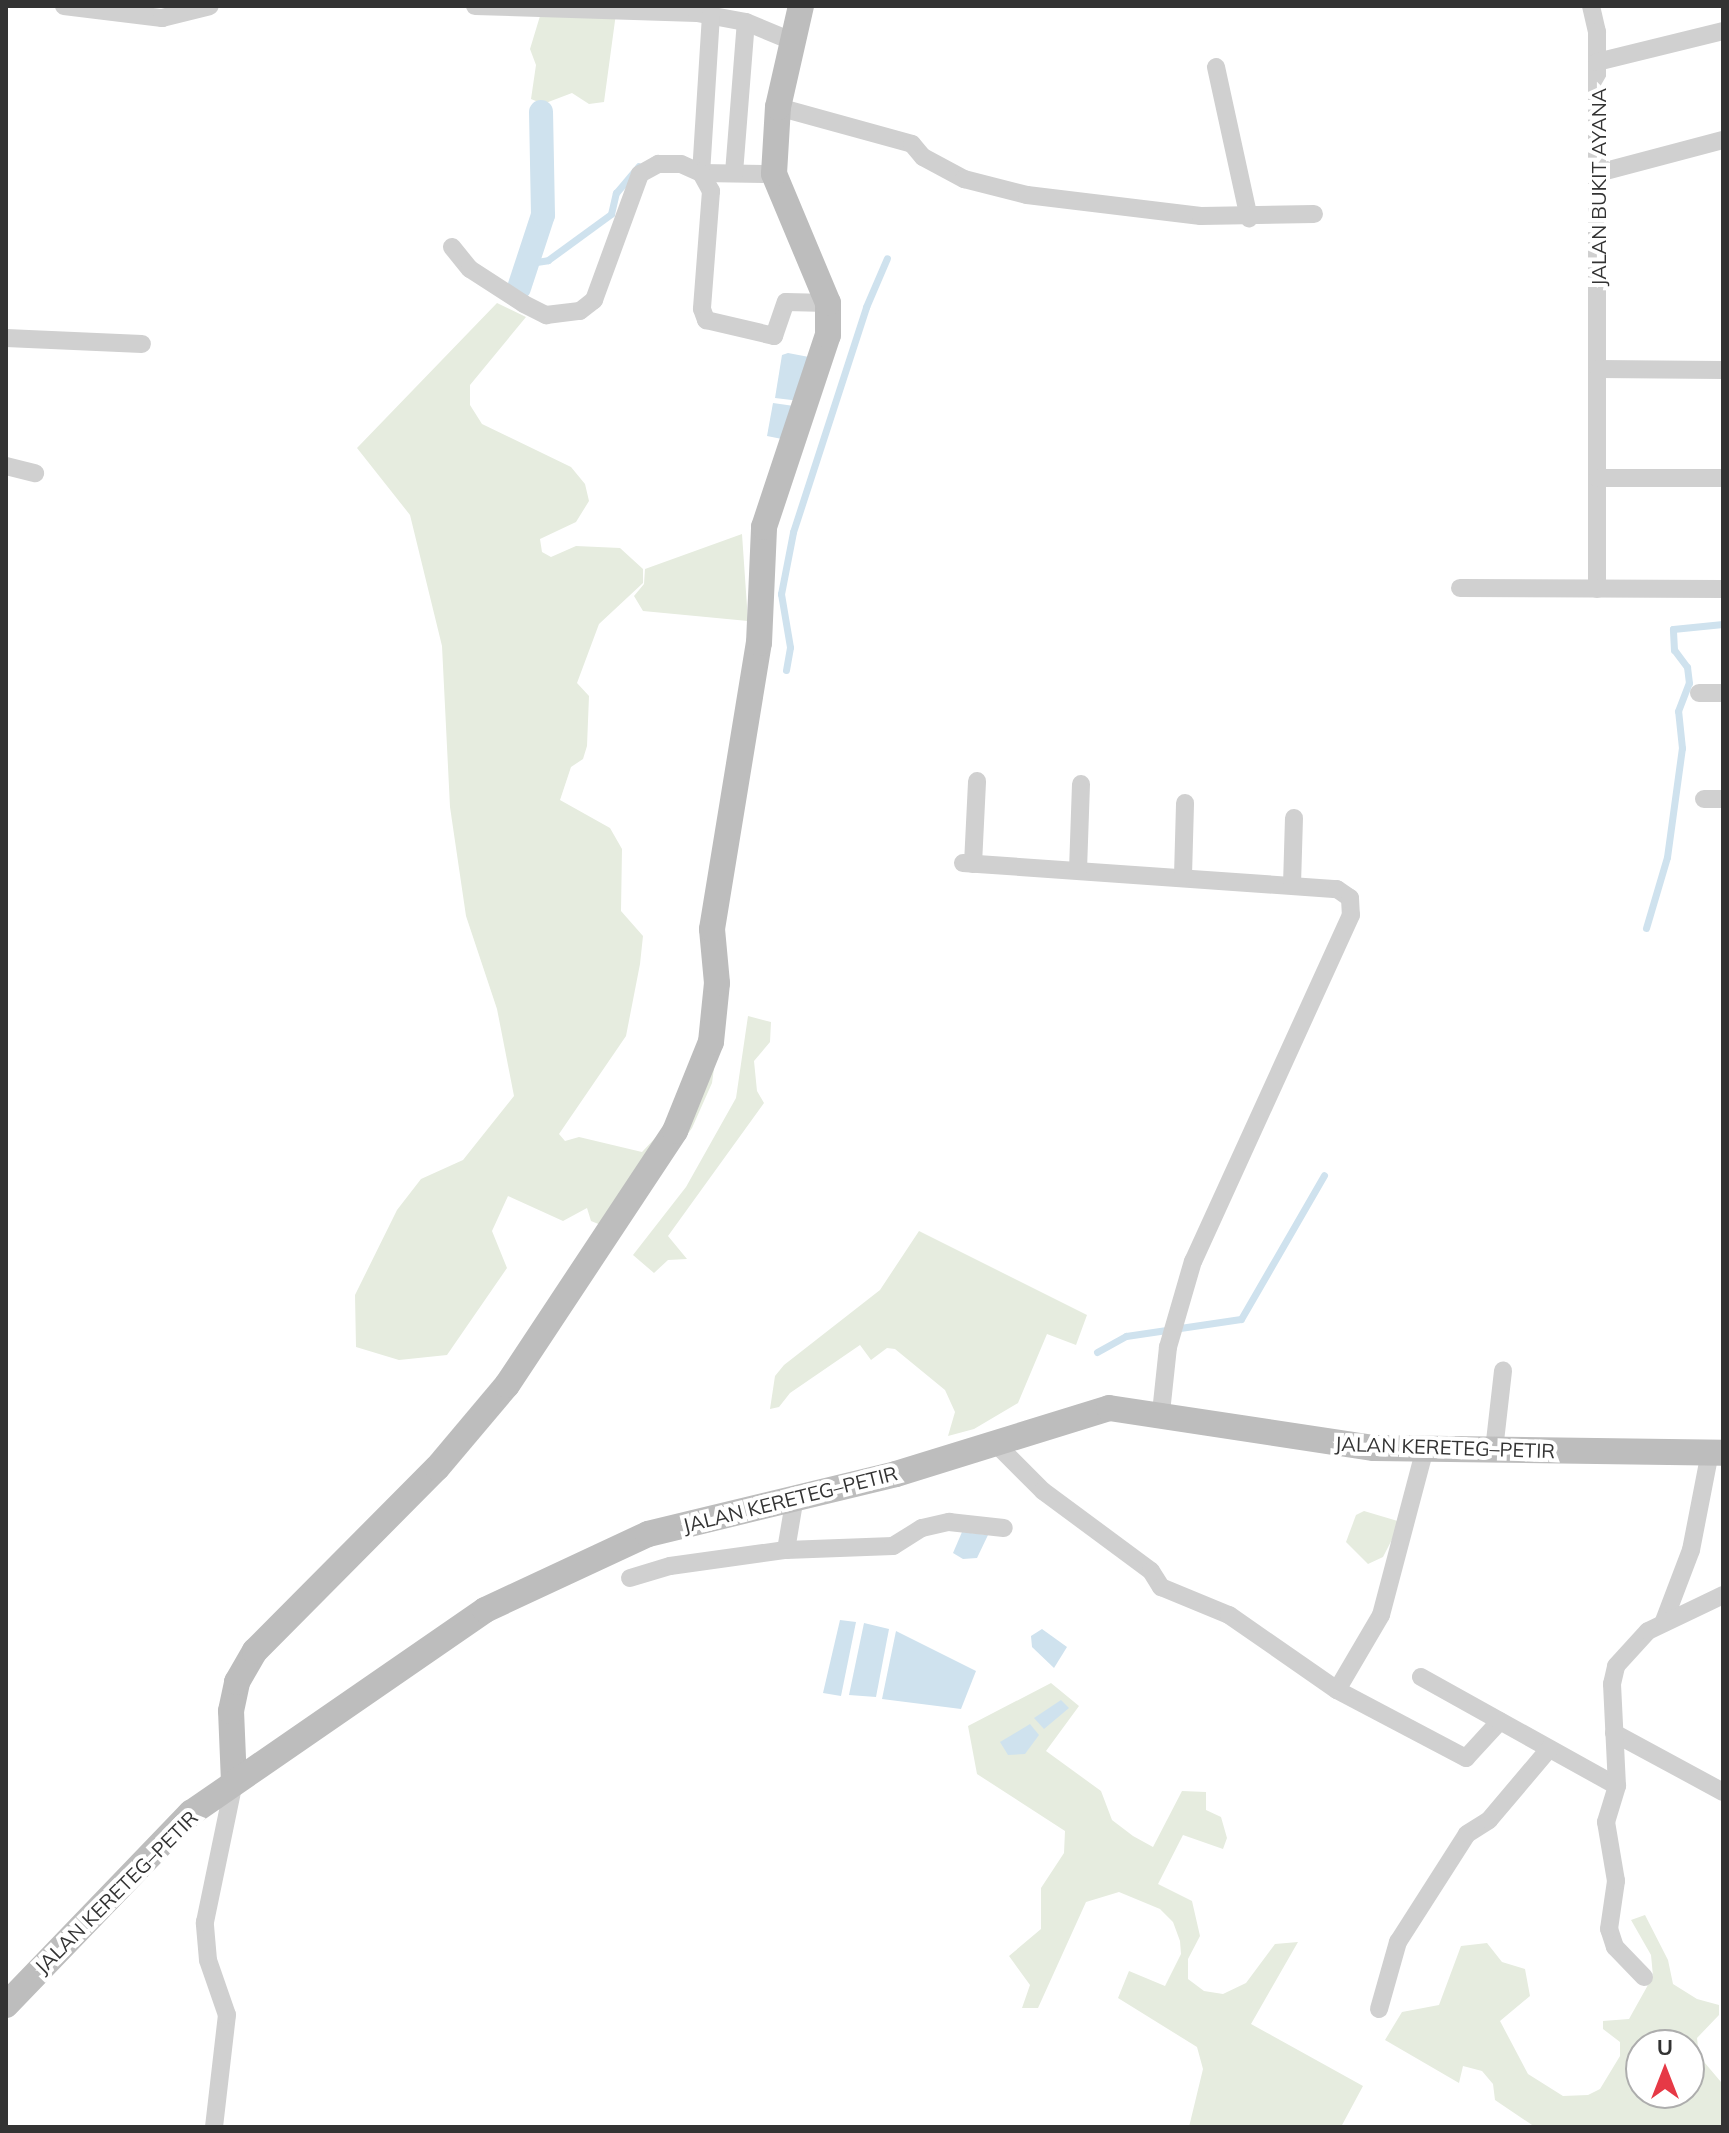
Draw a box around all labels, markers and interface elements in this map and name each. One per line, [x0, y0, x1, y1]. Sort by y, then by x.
street label: JALAN BUKIT AYANA [1586, 88, 1610, 286]
street label: JALAN KERETEG–PETIR [1334, 1431, 1556, 1463]
street label: JALAN KERETEG–PETIR [680, 1461, 900, 1537]
street label: JALAN KERETEG–PETIR [30, 1806, 202, 1978]
north arrow [1625, 2029, 1705, 2109]
text: U [1657, 2033, 1673, 2061]

